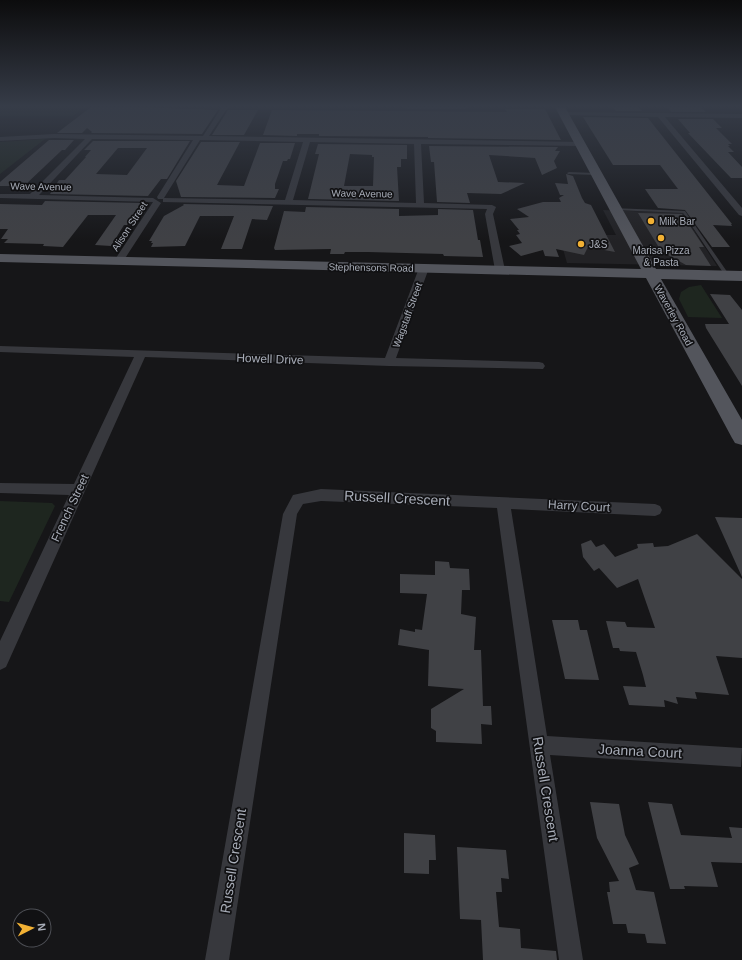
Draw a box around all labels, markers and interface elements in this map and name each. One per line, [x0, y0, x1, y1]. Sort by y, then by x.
street label: Wave Avenue [10, 180, 72, 193]
street label: Wave Avenue [331, 187, 393, 200]
street label: Alison Street [109, 199, 150, 253]
marker: Milk Bar [646, 216, 656, 226]
place label: Milk Bar [659, 216, 696, 227]
marker: Marisa Pizza & Pasta [656, 233, 666, 243]
marker: J&S [576, 239, 586, 249]
place label: J&S [589, 239, 608, 250]
place label: Marisa Pizza & Pasta [632, 245, 690, 268]
street label: Stephensons Road [328, 261, 414, 274]
street label: Wagstaff Street [391, 281, 424, 349]
street label: Waverley Road [652, 283, 695, 348]
street label: Howell Drive [236, 351, 304, 367]
street label: French Street [48, 471, 92, 544]
street label: Russell Crescent [344, 487, 450, 509]
street label: Harry Court [548, 497, 611, 515]
street label: Russell Crescent [530, 735, 562, 843]
street label: Joanna Court [598, 741, 682, 761]
street label: Russell Crescent [217, 807, 249, 915]
north arrow [12, 908, 52, 948]
text: N [36, 922, 48, 932]

